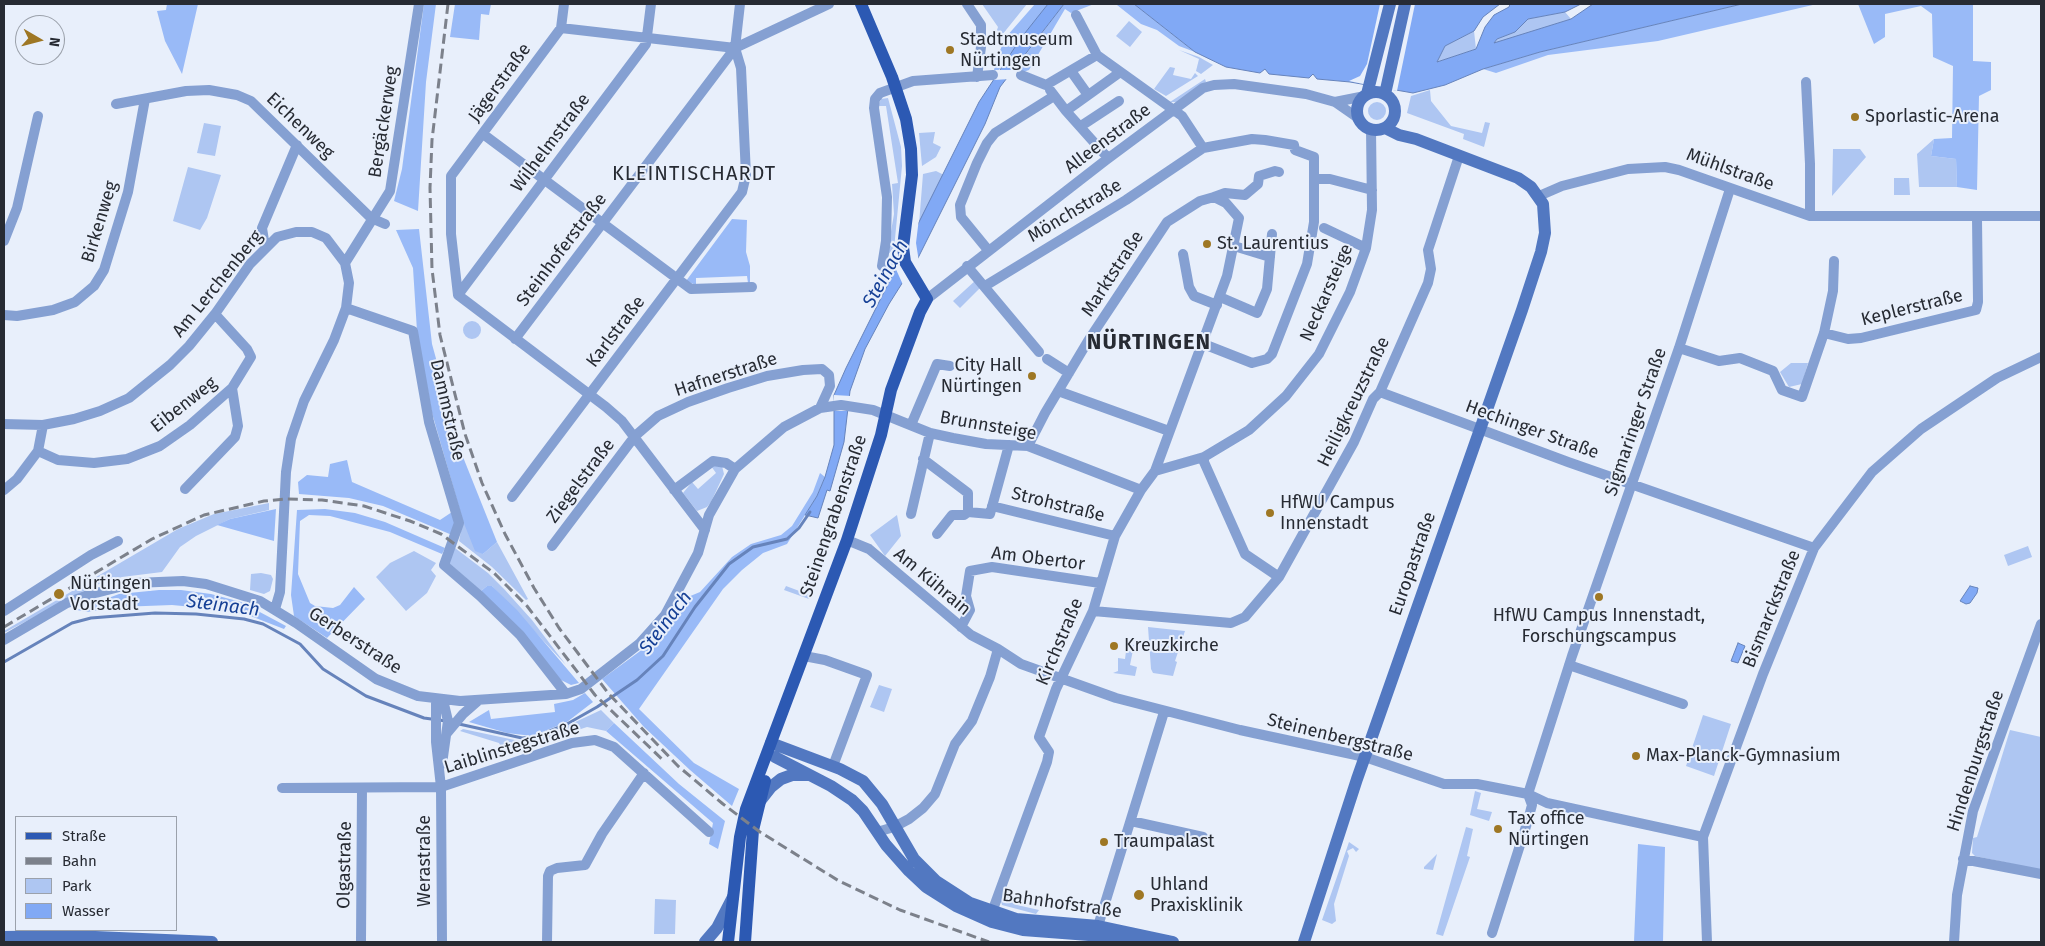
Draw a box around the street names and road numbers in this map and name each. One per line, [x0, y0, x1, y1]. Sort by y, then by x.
street label: Jägerstraße [464, 39, 536, 127]
street label: Bergäckerweg [365, 65, 403, 179]
street label: Eichenweg [261, 88, 339, 164]
street label: Wilhelmstraße [507, 89, 595, 197]
street label: Alleenstraße [1061, 100, 1155, 178]
street label: Mühlstraße [1683, 144, 1777, 196]
street label: Mönchstraße [1024, 175, 1126, 247]
street label: Birkenweg [77, 178, 123, 266]
street label: Steinhoferstraße [512, 189, 612, 311]
street label: Am Lerchenberg [168, 226, 268, 342]
street label: Marktstraße [1077, 227, 1149, 321]
street label: Neckarsteige [1296, 241, 1358, 345]
street label: Keplerstraße [1859, 285, 1965, 331]
street label: Karlstraße [582, 292, 650, 372]
street label: Heiligkreuzstraße [1313, 333, 1395, 471]
street label: Sigmaringer Straße [1600, 345, 1672, 499]
street label: Hafnerstraße [672, 348, 780, 402]
street label: Dammstraße [425, 357, 469, 463]
street label: Eibenweg [147, 373, 221, 437]
street label: Hechinger Straße [1462, 396, 1602, 464]
street label: Brunnsteige [938, 407, 1038, 445]
street label: Steinengrabenstraße [796, 432, 872, 600]
street label: Ziegelstraße [542, 435, 620, 527]
street label: Strohstraße [1009, 483, 1107, 527]
street label: Europastraße [1385, 509, 1441, 619]
street label: Am Obertor [990, 543, 1086, 575]
street label: Am Kührain [889, 544, 975, 620]
street label: Bismarckstraße [1739, 547, 1805, 671]
street label: Kirchstraße [1032, 595, 1088, 689]
street label: Gerberstraße [304, 603, 406, 679]
street label: Hindenburgstraße [1943, 687, 2009, 835]
street label: Steinenbergstraße [1265, 709, 1415, 767]
street label: Laiblinstegstraße [442, 717, 582, 779]
street label: Werastraße [414, 815, 436, 907]
street label: Olgastraße [333, 821, 357, 909]
street label: Bahnhofstraße [1001, 885, 1123, 923]

